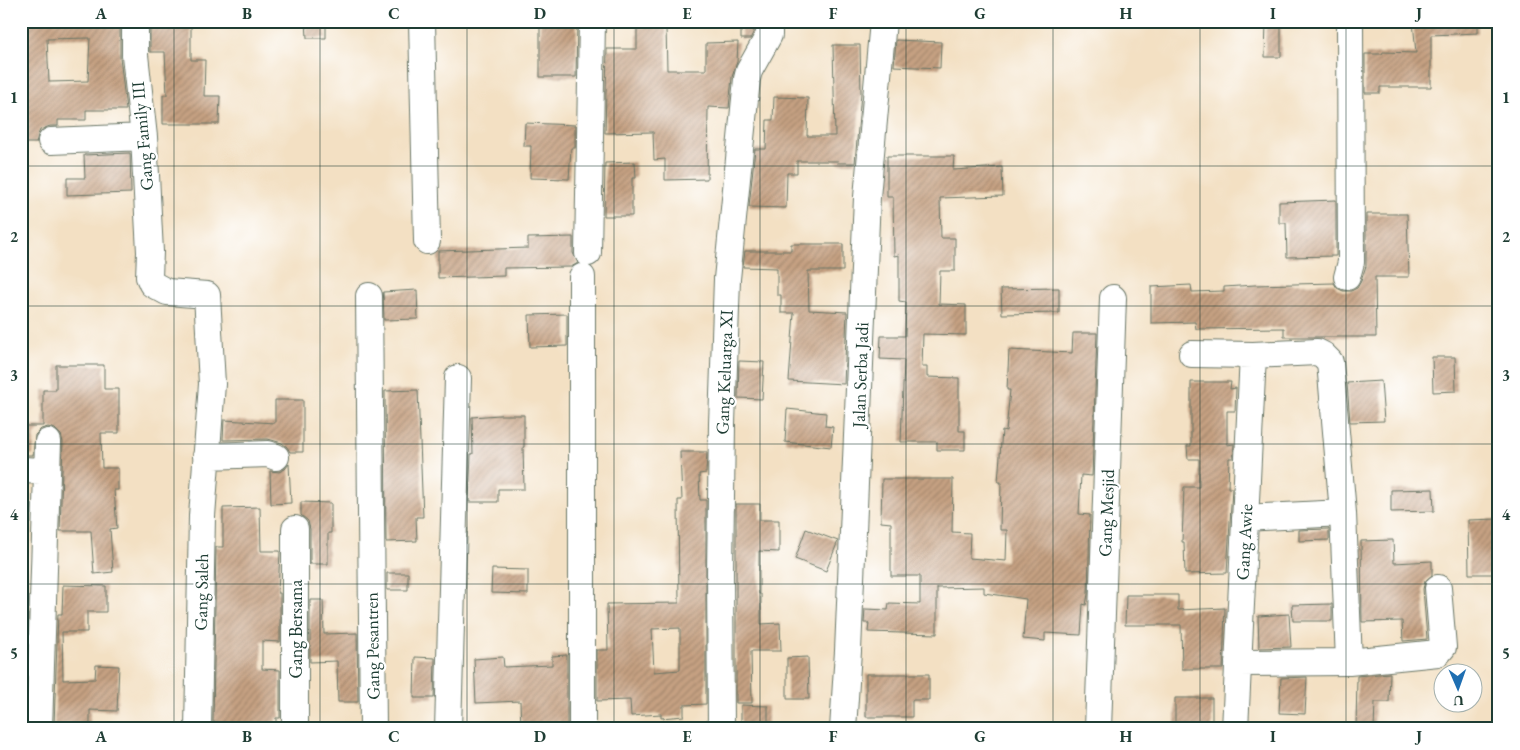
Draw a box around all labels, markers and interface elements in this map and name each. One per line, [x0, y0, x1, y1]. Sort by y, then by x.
text: A [94, 3, 107, 24]
text: B [242, 3, 252, 24]
text: C [388, 3, 400, 24]
text: D [534, 3, 546, 24]
text: E [682, 3, 692, 24]
text: F [829, 3, 838, 24]
text: G [974, 3, 986, 24]
text: H [1120, 3, 1133, 24]
text: I [1270, 3, 1276, 24]
text: J [1414, 3, 1422, 24]
street label: Gang Family III [126, 80, 158, 192]
text: 1 [10, 87, 18, 108]
text: 1 [1502, 87, 1510, 108]
text: 2 [10, 226, 19, 247]
text: 2 [1502, 226, 1511, 247]
street label: Gang Keluarga XI [710, 309, 738, 435]
street label: Jalan Serba Jadi [847, 321, 873, 430]
text: 3 [10, 365, 18, 386]
text: 3 [1502, 365, 1510, 386]
street label: Gang Mesjid [1093, 468, 1119, 557]
street label: Gang Awie [1231, 503, 1257, 581]
text: 4 [10, 504, 19, 525]
text: 4 [1502, 504, 1511, 525]
street label: Gang Saleh [189, 553, 213, 631]
street label: Gang Bersama [284, 579, 307, 679]
street label: Gang Pesantren [360, 591, 384, 700]
text: 5 [10, 643, 18, 664]
text: 5 [1502, 643, 1510, 664]
north arrow [1432, 662, 1482, 712]
text: U [1452, 692, 1464, 710]
text: A [94, 726, 107, 747]
text: B [242, 726, 252, 747]
text: C [388, 726, 400, 747]
text: D [534, 726, 546, 747]
text: E [682, 726, 692, 747]
text: F [829, 726, 838, 747]
text: G [974, 726, 986, 747]
text: H [1120, 726, 1133, 747]
text: I [1270, 726, 1276, 747]
text: J [1414, 726, 1422, 747]

